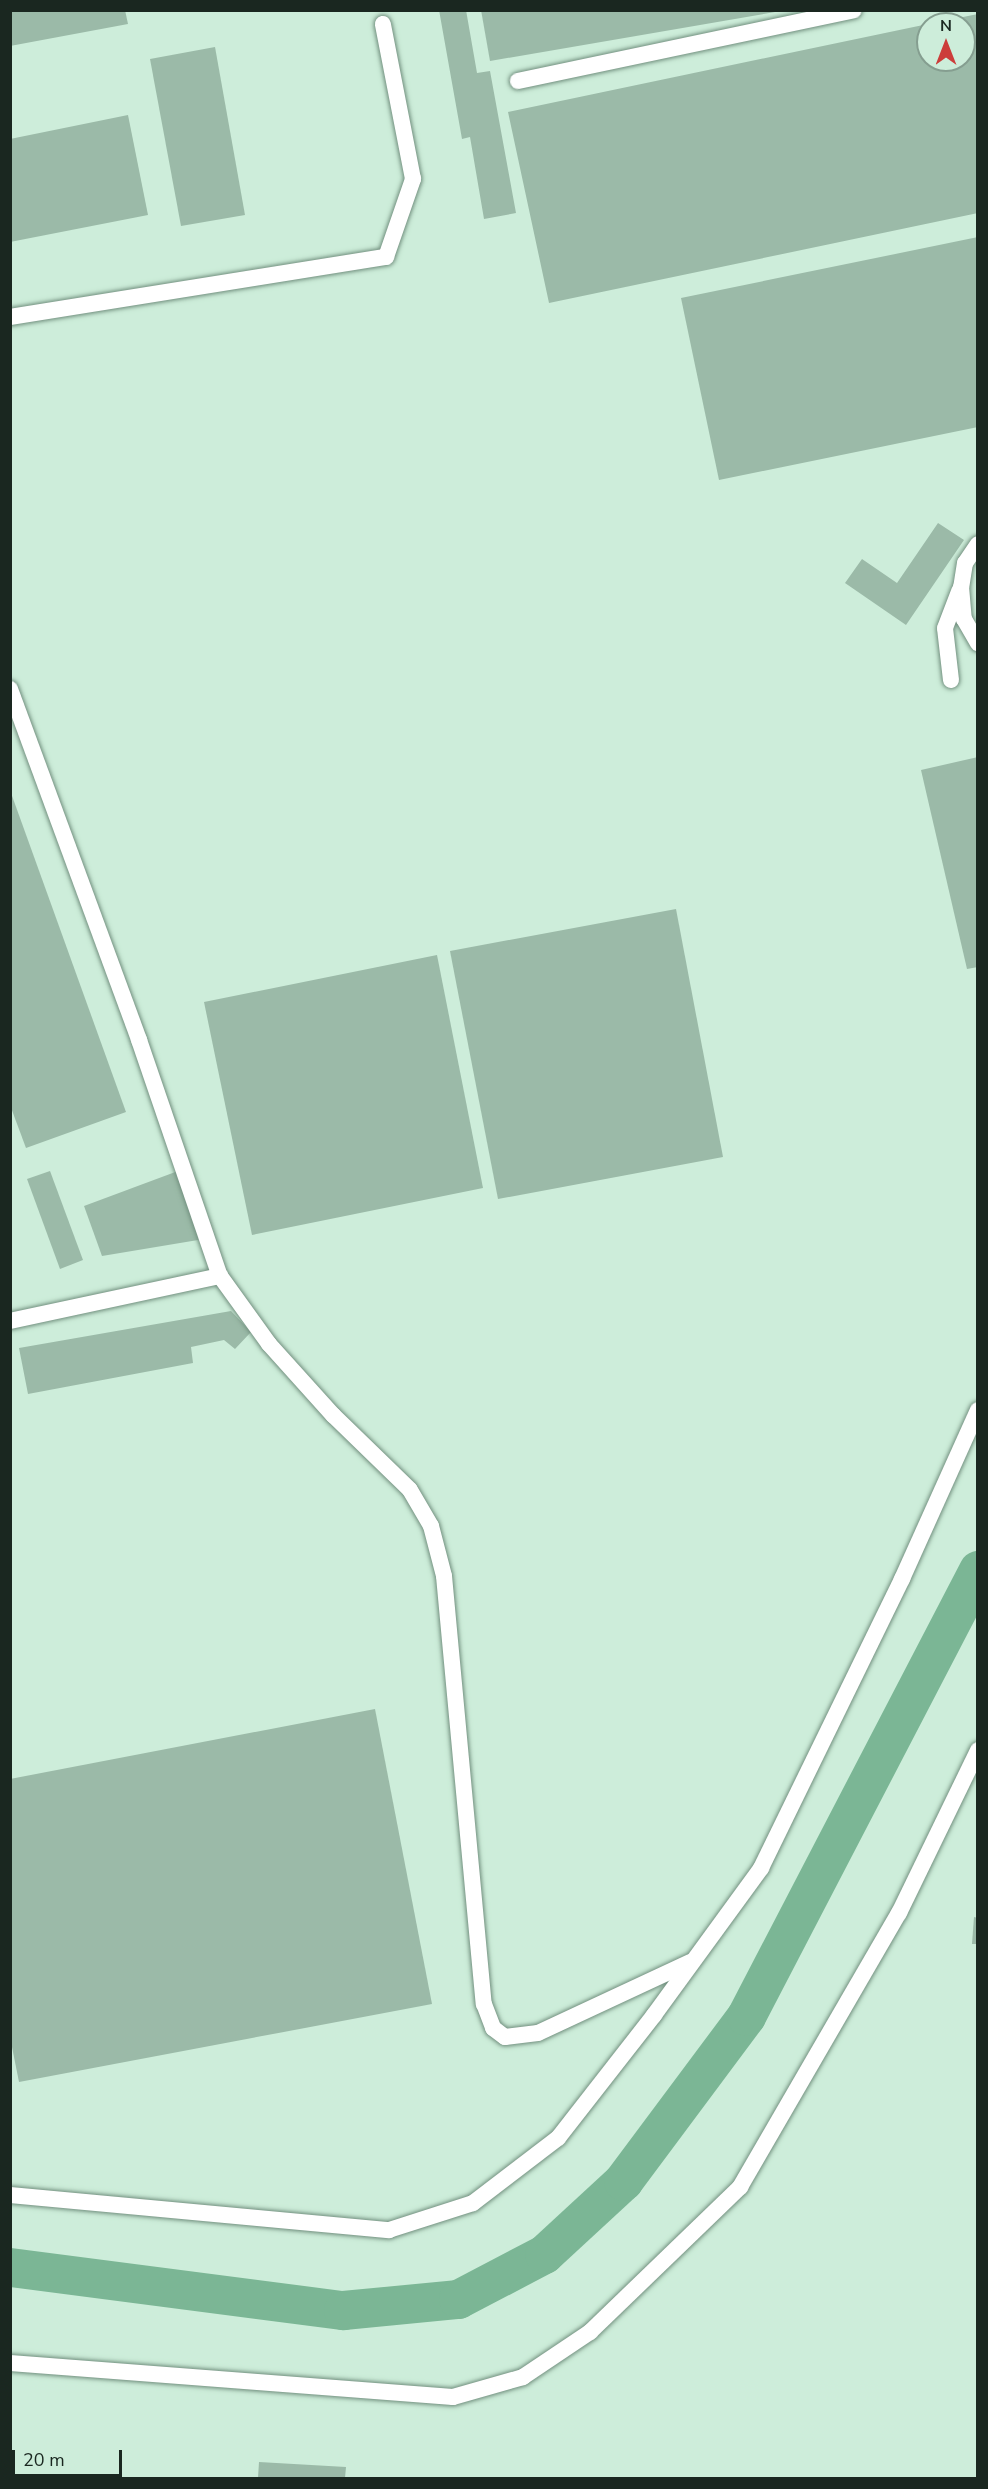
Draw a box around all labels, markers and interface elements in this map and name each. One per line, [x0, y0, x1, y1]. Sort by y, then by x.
north arrow [916, 12, 976, 72]
text: N [940, 15, 952, 37]
scale bar [15, 2438, 124, 2476]
text: 20 m [23, 2448, 65, 2472]

